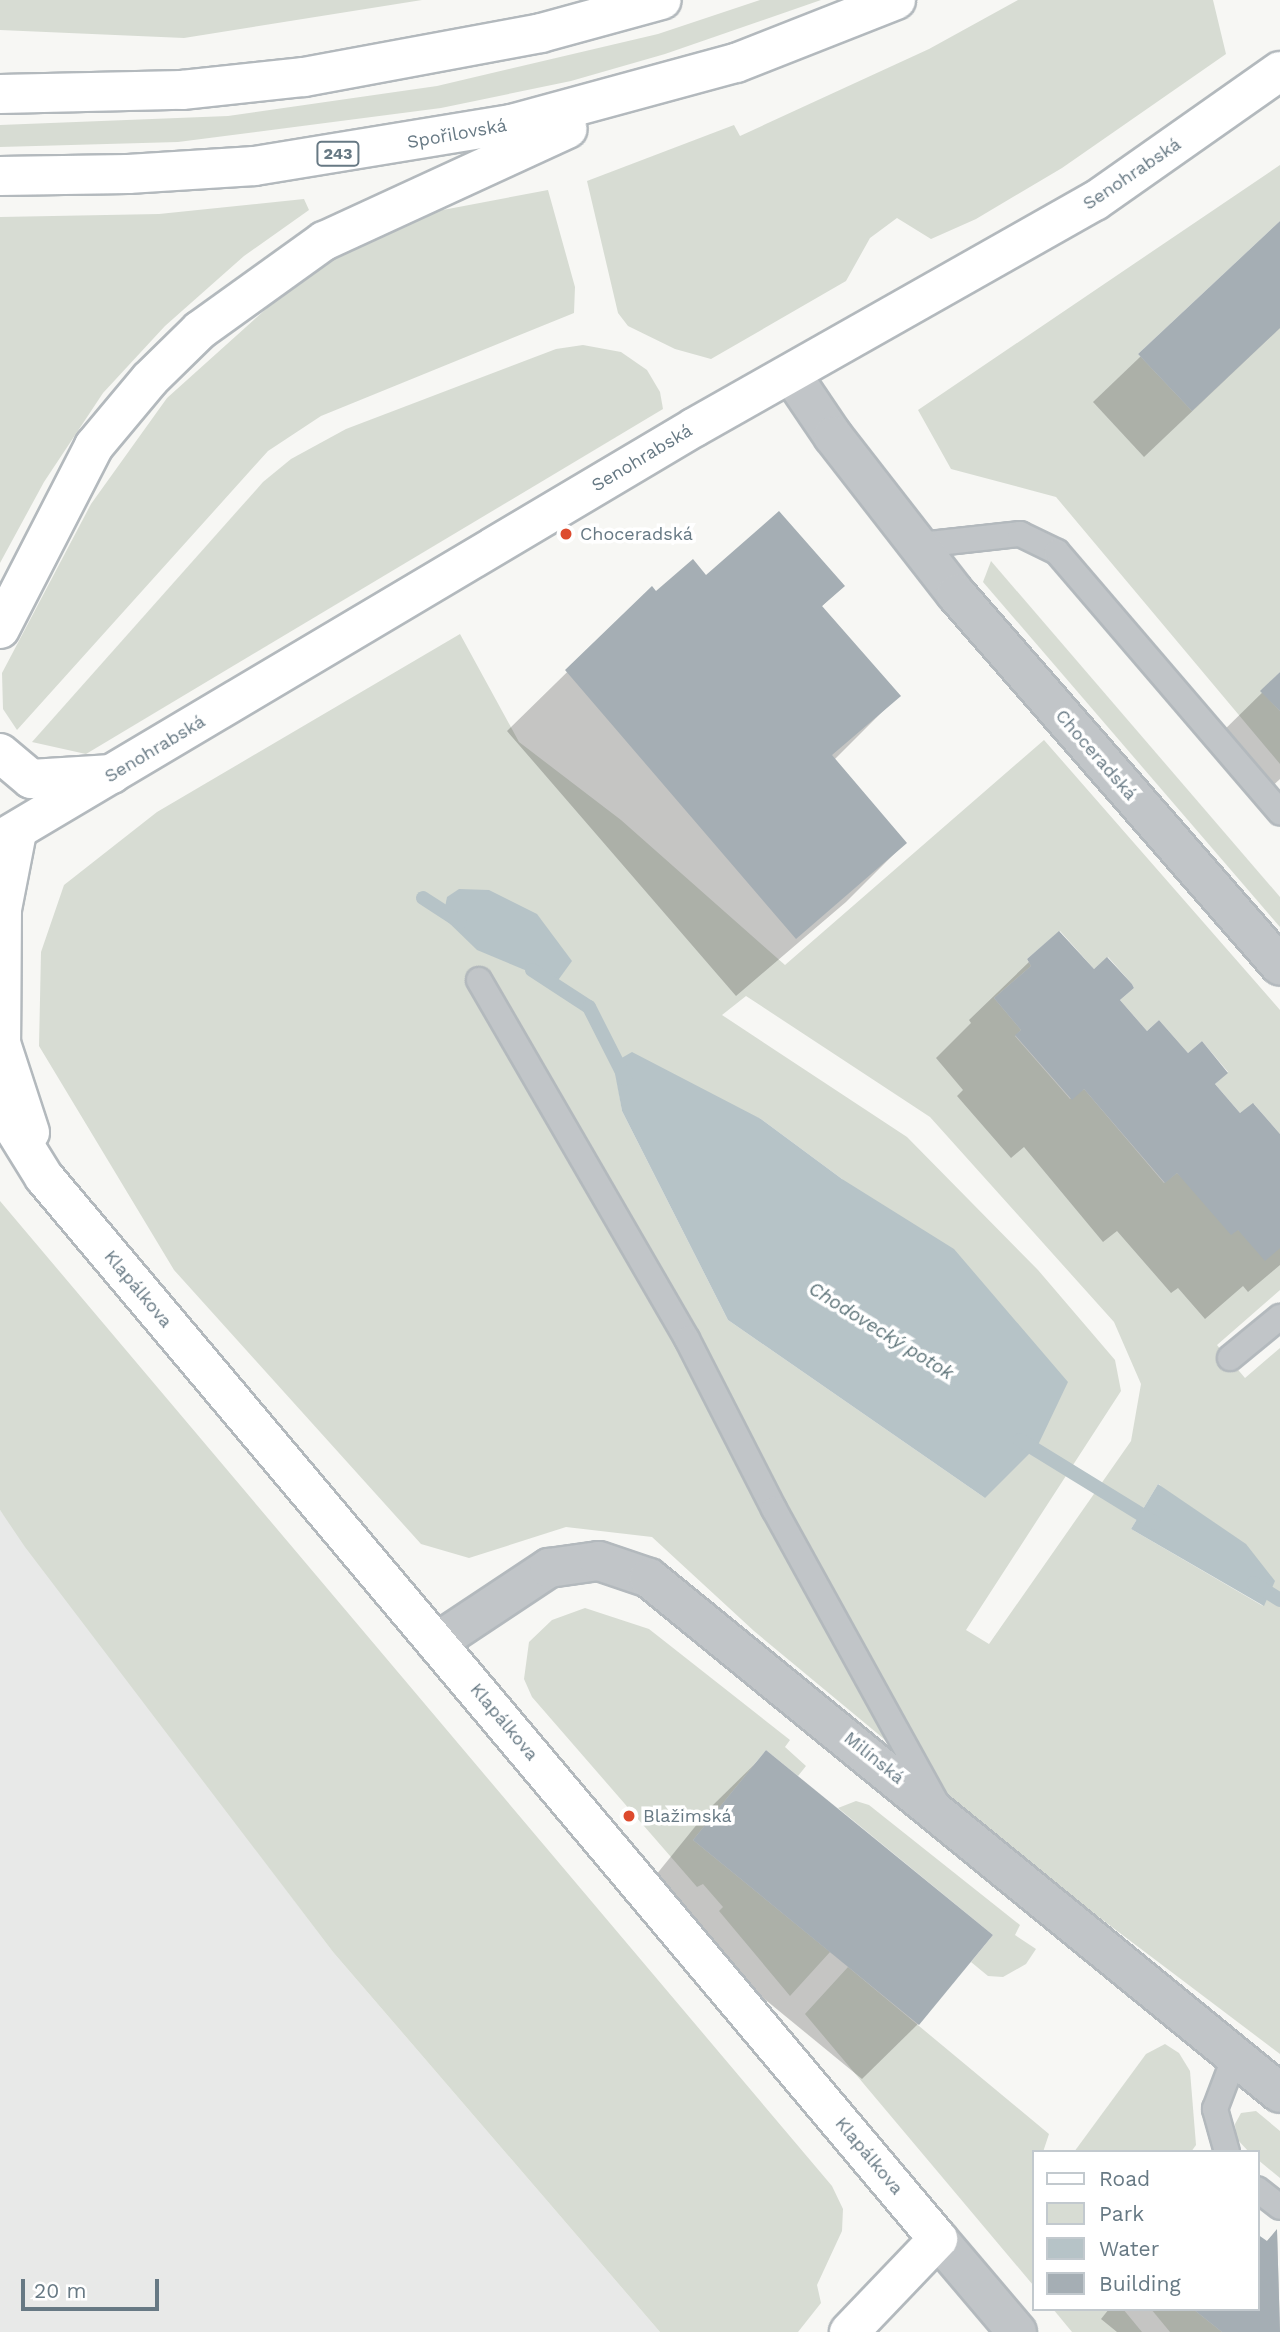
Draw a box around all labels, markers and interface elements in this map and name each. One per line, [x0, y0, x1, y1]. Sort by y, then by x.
street label: Spořilovská [405, 115, 509, 153]
street label: Senohrabská [1079, 133, 1185, 215]
road number: 243 [315, 142, 361, 166]
street label: Senohrabská [588, 420, 696, 496]
place label: Choceradská [580, 523, 693, 545]
marker: Choceradská [558, 526, 574, 542]
street label: Choceradská [1051, 705, 1141, 805]
street label: Senohrabská [101, 711, 209, 787]
street label: Klapálkova [99, 1246, 177, 1332]
water label: Chodovecký potok [804, 1277, 958, 1385]
street label: Klapálkova [465, 1679, 543, 1765]
street label: Milínská [839, 1727, 909, 1789]
place label: Blažimská [643, 1805, 732, 1827]
marker: Blažimská [621, 1808, 637, 1824]
street label: Klapálkova [830, 2113, 908, 2199]
legend [1032, 2150, 1259, 2311]
text: Road [1099, 2166, 1150, 2191]
text: Park [1099, 2201, 1144, 2226]
text: Water [1099, 2236, 1159, 2261]
scale bar [24, 2266, 163, 2310]
text: Building [1099, 2271, 1181, 2296]
text: 20 m [34, 2278, 86, 2303]

